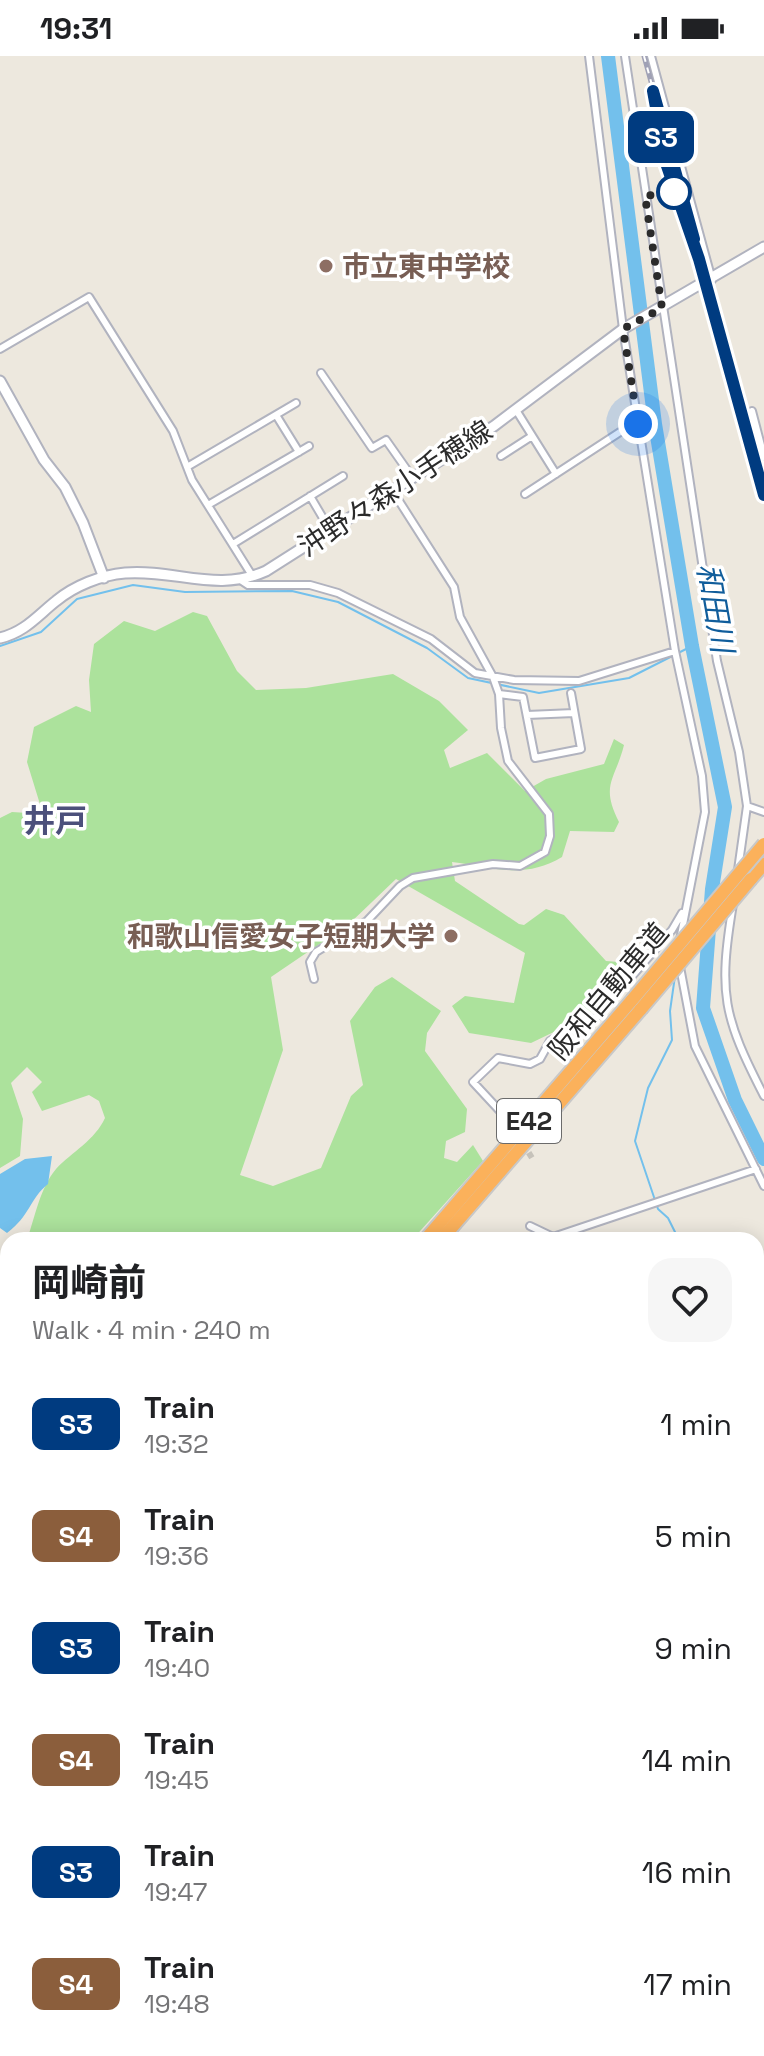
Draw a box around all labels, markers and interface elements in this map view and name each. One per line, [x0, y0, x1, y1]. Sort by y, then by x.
text: 19:31 [40, 9, 112, 48]
line badge: S3 [625, 111, 697, 163]
text: S3 [644, 119, 678, 155]
unlabelled marker [657, 175, 691, 209]
place label: 市立東中学校 [342, 248, 510, 284]
marker: 市立東中学校 [317, 257, 335, 275]
your location [618, 404, 658, 444]
street label: 沖野々森小手穂線 [291, 412, 499, 564]
water label: 和田川 [688, 560, 743, 659]
district label: 井戸 [23, 801, 87, 841]
street label: 阪和自動車道 [540, 915, 676, 1067]
place label: 和歌山信愛女子短期大学 [127, 918, 435, 954]
marker: 和歌山信愛女子短期大学 [442, 927, 460, 945]
road number: E42 [497, 1099, 561, 1143]
button: heart [648, 1258, 732, 1342]
text: 岡崎前 [32, 1259, 146, 1307]
text: Walk · 4 min · 240 m [32, 1313, 271, 1347]
text: Train [144, 1388, 215, 1427]
text: 1 min [660, 1405, 732, 1444]
text: S3 [59, 1406, 93, 1442]
text: 19:32 [144, 1427, 209, 1461]
text: Train [144, 1500, 215, 1539]
text: 5 min [655, 1517, 732, 1556]
text: S4 [59, 1518, 93, 1554]
text: 19:36 [144, 1539, 209, 1573]
text: Train [144, 1612, 215, 1651]
text: 9 min [654, 1629, 732, 1668]
text: S3 [59, 1630, 93, 1666]
text: 19:40 [144, 1651, 210, 1685]
text: Train [144, 1724, 215, 1763]
text: 14 min [641, 1741, 732, 1780]
text: S4 [59, 1742, 93, 1778]
text: 19:45 [144, 1763, 209, 1797]
text: Train [144, 1836, 215, 1875]
text: 16 min [642, 1853, 732, 1892]
text: S3 [59, 1854, 93, 1890]
text: 19:47 [144, 1875, 207, 1909]
text: Train [144, 1948, 215, 1987]
text: 17 min [643, 1965, 732, 2004]
text: S4 [59, 1966, 93, 2002]
text: 19:48 [144, 1987, 210, 2021]

